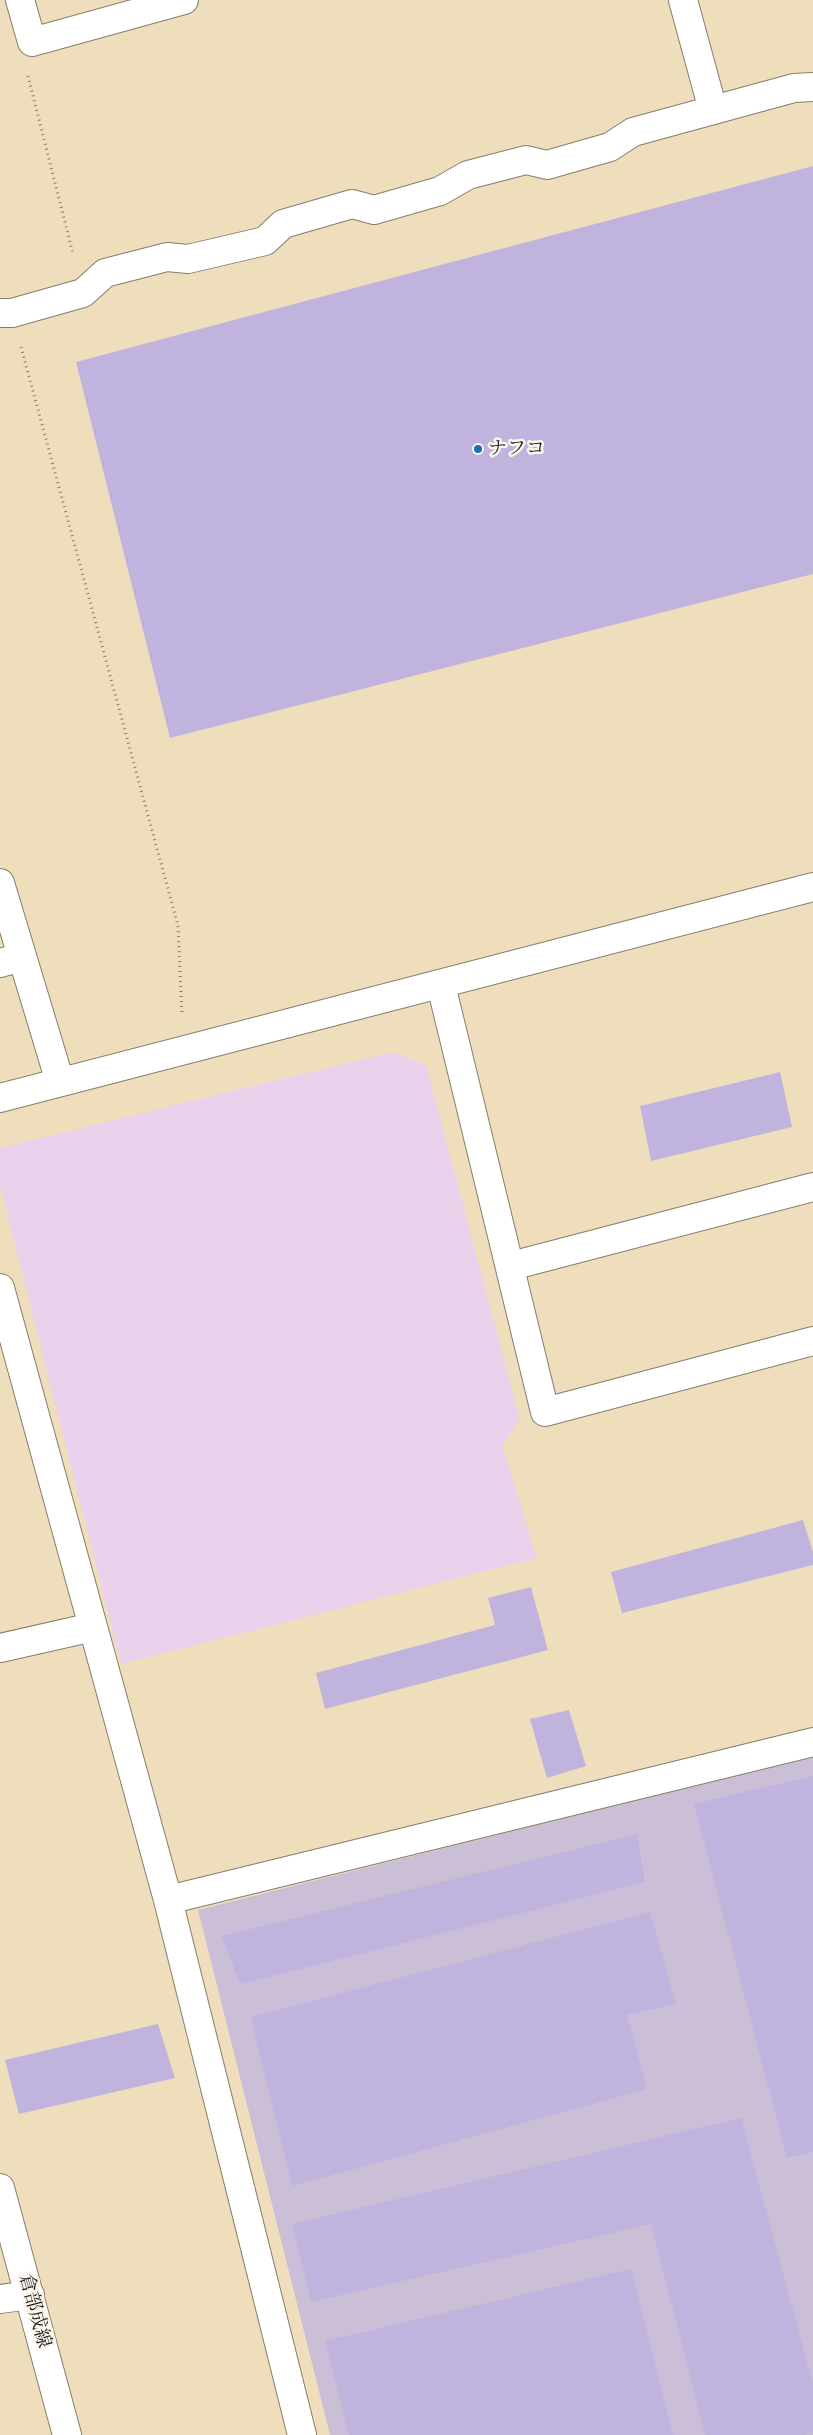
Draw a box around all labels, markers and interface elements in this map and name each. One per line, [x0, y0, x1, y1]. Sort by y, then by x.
place label: ナフコ [488, 438, 545, 460]
marker: ナフコ [472, 443, 484, 455]
street label: 倉部成線 [13, 2271, 55, 2351]

